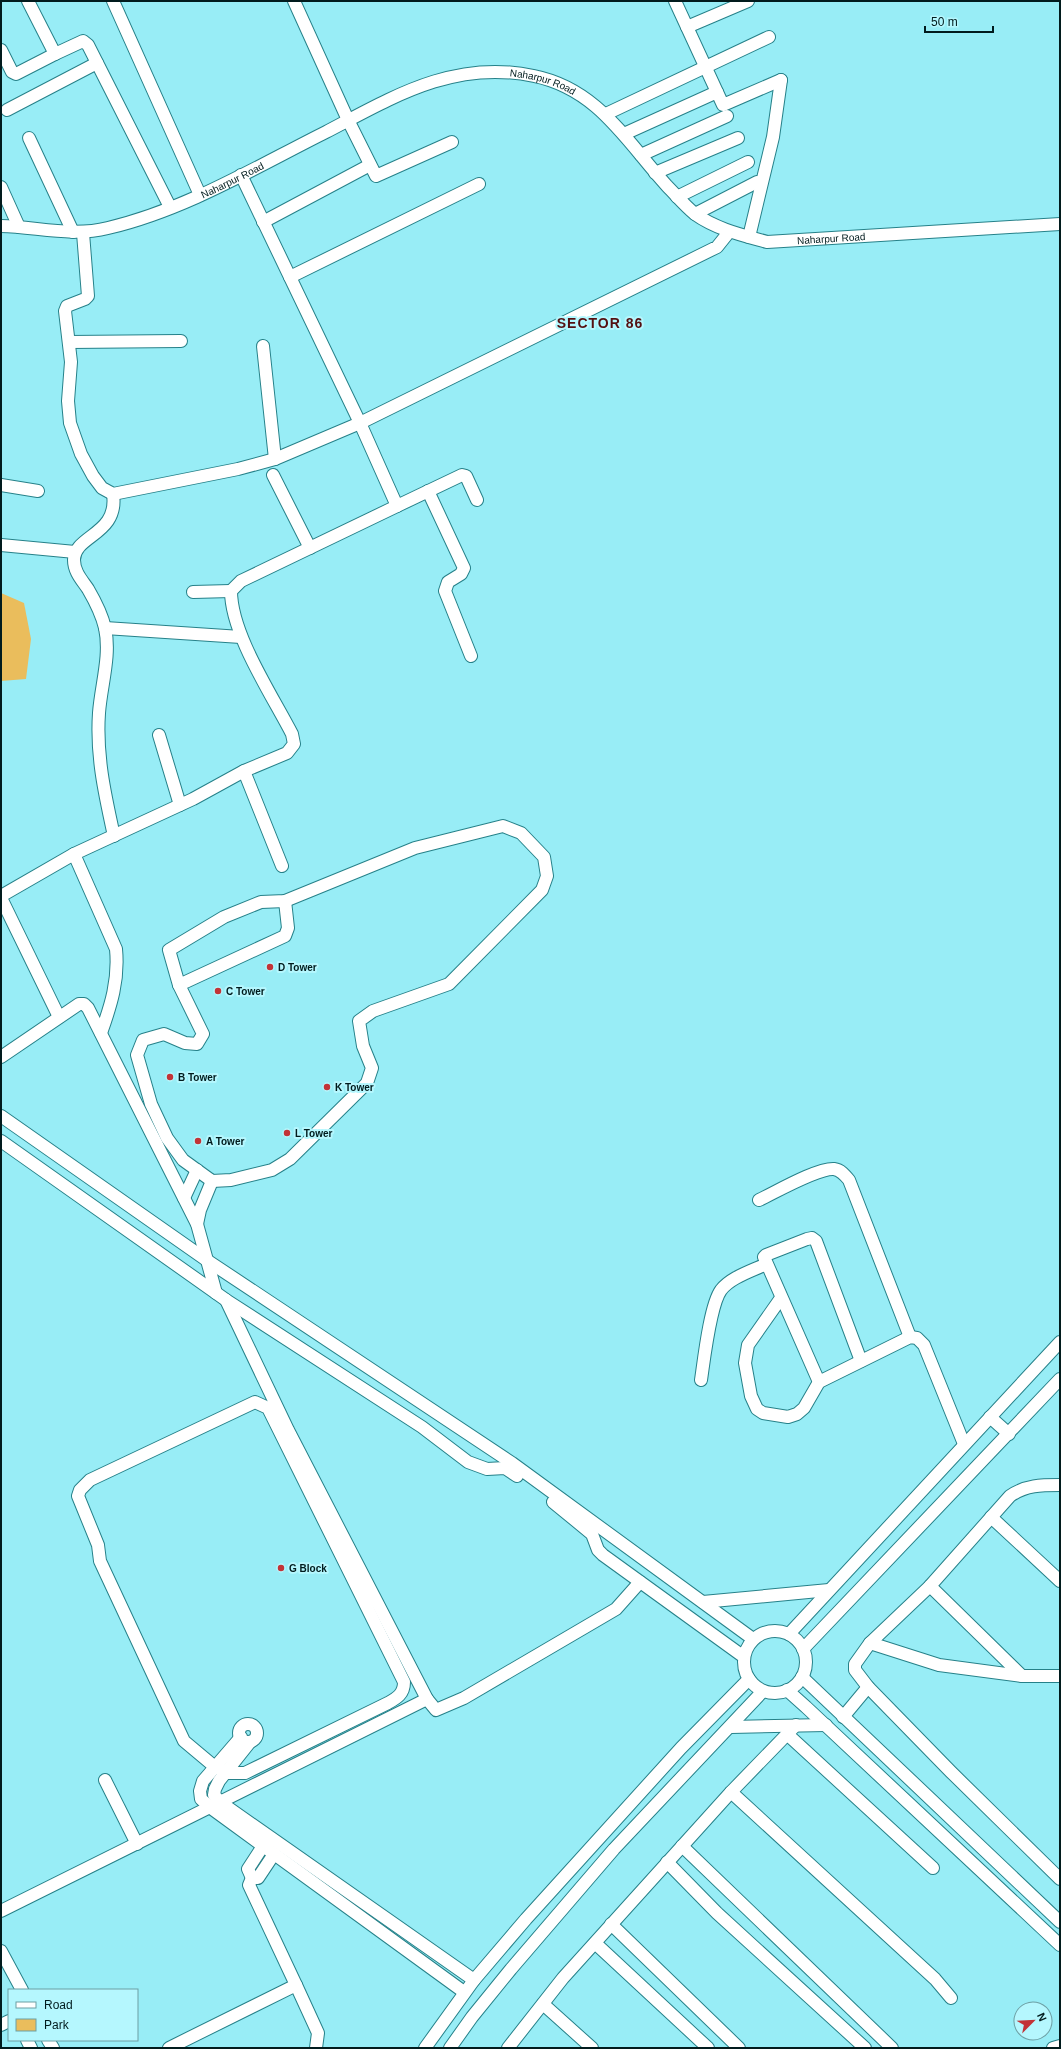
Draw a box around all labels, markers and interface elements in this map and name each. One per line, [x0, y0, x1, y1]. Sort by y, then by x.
scale bar [925, 8, 993, 34]
text: 50 m [931, 15, 958, 29]
street label: Naharpur Road [509, 67, 578, 97]
street label: Naharpur Road [199, 160, 266, 200]
street label: Naharpur Road [797, 231, 866, 246]
district label: SECTOR 86 [557, 315, 643, 331]
marker: D Tower [265, 962, 275, 972]
place label: D Tower [278, 962, 317, 973]
marker: C Tower [213, 986, 223, 996]
place label: C Tower [226, 986, 265, 997]
marker: B Tower [165, 1072, 175, 1082]
place label: B Tower [178, 1072, 217, 1083]
marker: K Tower [322, 1082, 332, 1092]
place label: K Tower [335, 1082, 374, 1093]
marker: L Tower [282, 1128, 292, 1138]
place label: L Tower [295, 1128, 333, 1139]
marker: A Tower [193, 1136, 203, 1146]
place label: A Tower [206, 1136, 244, 1147]
marker: G Block [276, 1563, 286, 1573]
place label: G Block [289, 1563, 327, 1574]
legend [8, 1989, 138, 2041]
text: Road [44, 1998, 73, 2012]
north arrow [1013, 2001, 1053, 2041]
text: N [1035, 2011, 1049, 2023]
text: Park [44, 2018, 70, 2032]

